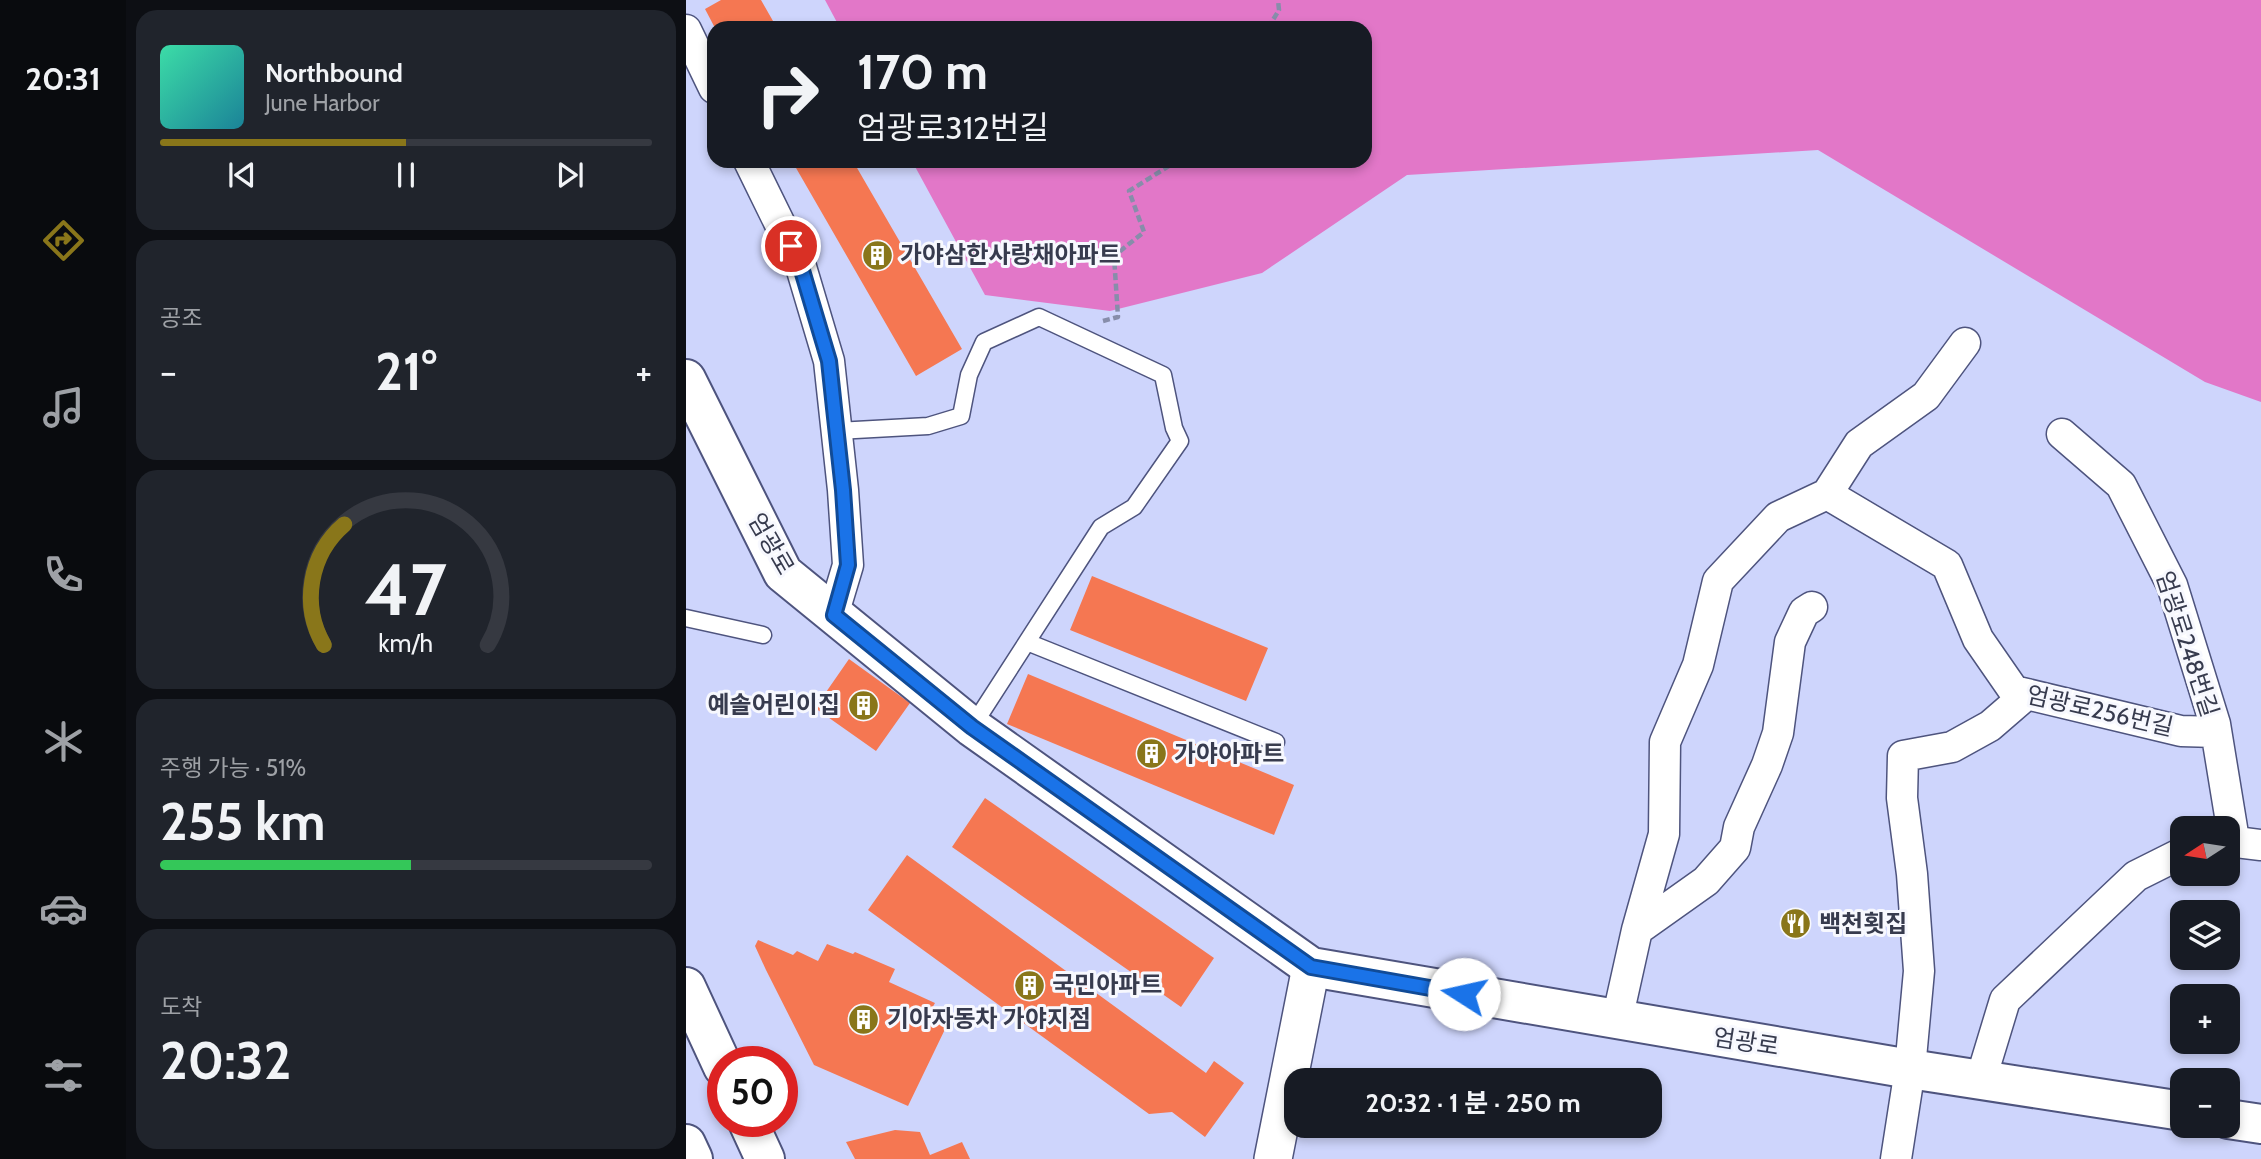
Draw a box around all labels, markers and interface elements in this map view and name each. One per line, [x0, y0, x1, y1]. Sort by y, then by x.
text: 170 m [857, 42, 988, 101]
icon: right [742, 49, 833, 140]
text: Northbound [265, 57, 403, 89]
text: 20:31 [25, 59, 101, 98]
text: June Harbor [265, 89, 379, 117]
text: 엄광로312번길 [857, 108, 1049, 147]
icon: previous [223, 156, 261, 194]
icon: pause [387, 156, 425, 194]
icon: next [551, 156, 589, 194]
icon: directions [39, 216, 88, 265]
pin [761, 216, 821, 276]
icon: arrive [772, 227, 810, 265]
building icon: 가야삼한사랑채아파트 [860, 238, 894, 272]
place label: 가야삼한사랑채아파트 [900, 240, 1121, 269]
text: 공조 [160, 304, 202, 332]
text: 21° [375, 340, 437, 403]
text: − [160, 348, 177, 395]
text: + [635, 348, 652, 395]
icon: music [39, 383, 88, 432]
street label: 엄광로 [742, 508, 801, 580]
text: 47 [365, 546, 447, 634]
icon: phone [39, 550, 88, 599]
street label: 엄광로248번길 [2150, 567, 2225, 720]
text: km/h [379, 628, 433, 658]
street label: 엄광로256번길 [2024, 680, 2176, 741]
building icon: 예솔어린이집 [846, 688, 880, 722]
place label: 예솔어린이집 [708, 690, 840, 719]
icon: climate [39, 717, 88, 766]
building icon: 가야아파트 [1134, 737, 1168, 771]
place label: 가야아파트 [1174, 739, 1284, 768]
text: 주행 가능 · 51% [160, 754, 306, 782]
text: 255 km [160, 790, 325, 853]
north arrow [2170, 816, 2240, 886]
map controls [2170, 816, 2240, 1138]
icon: car [39, 884, 88, 933]
button: layers [2170, 900, 2240, 970]
restaurant icon: 백천횟집 [1779, 907, 1813, 941]
place label: 백천횟집 [1819, 909, 1907, 938]
position arrow [1427, 957, 1501, 1031]
building icon: 국민아파트 [1012, 968, 1046, 1002]
place label: 국민아파트 [1052, 970, 1162, 999]
button: + [2170, 984, 2240, 1054]
text: 도착 [160, 993, 202, 1021]
building icon: 기아자동차 가야지점 [847, 1002, 881, 1036]
place label: 기아자동차 가야지점 [887, 1004, 1091, 1033]
street label: 엄광로 [1711, 1022, 1781, 1061]
text: 20:32 [160, 1029, 291, 1092]
speed limit sign: 50 [707, 1046, 798, 1137]
icon: filters [39, 1051, 88, 1100]
button: − [2170, 1068, 2240, 1138]
text: 20:32 · 1 분 · 250 m [1366, 1087, 1581, 1119]

